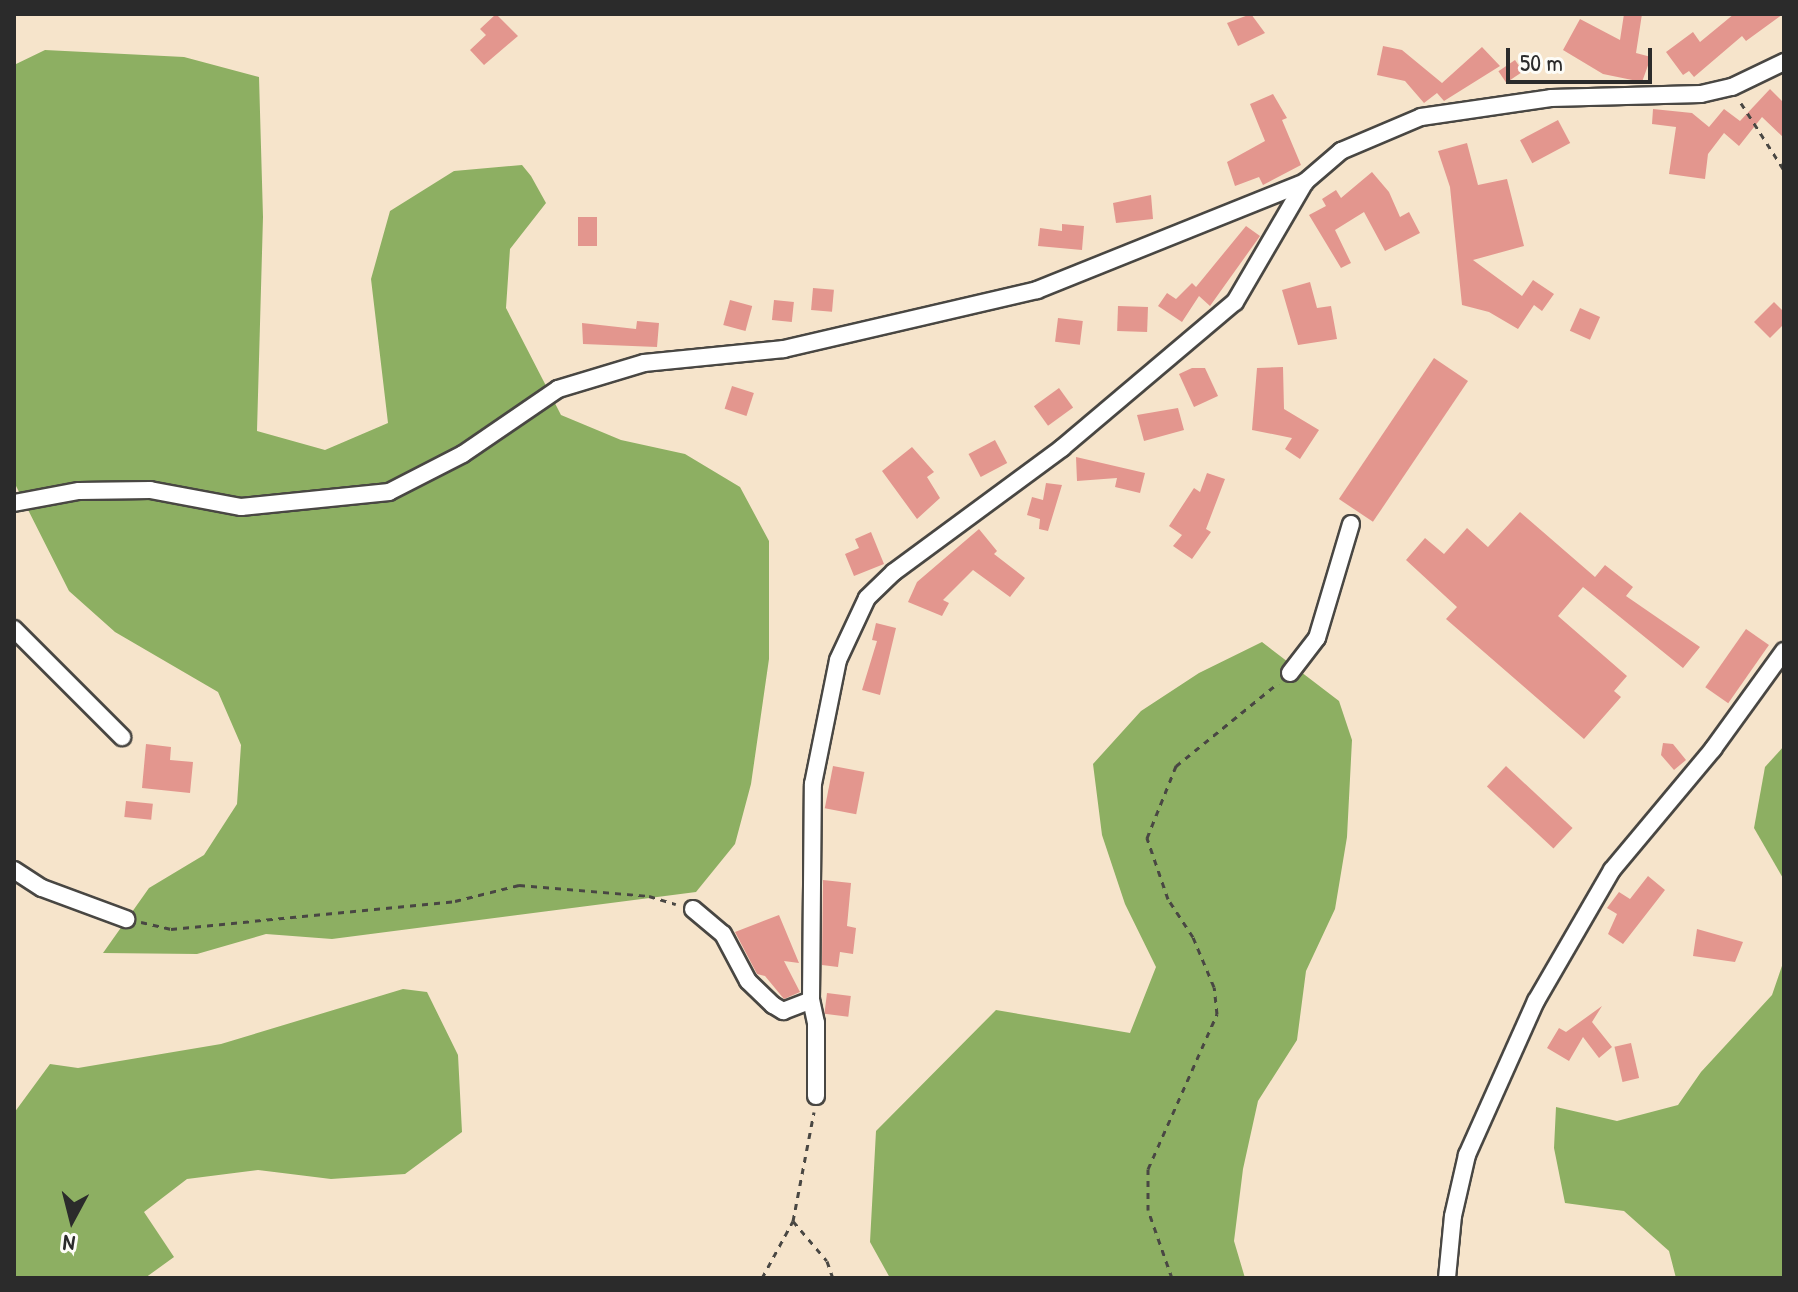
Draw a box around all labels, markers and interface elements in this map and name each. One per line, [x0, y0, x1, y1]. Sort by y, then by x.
scale bar [1510, 32, 1656, 82]
text: 50 m [1520, 46, 1563, 78]
north arrow [32, 1180, 112, 1260]
text: N [61, 1228, 77, 1259]

